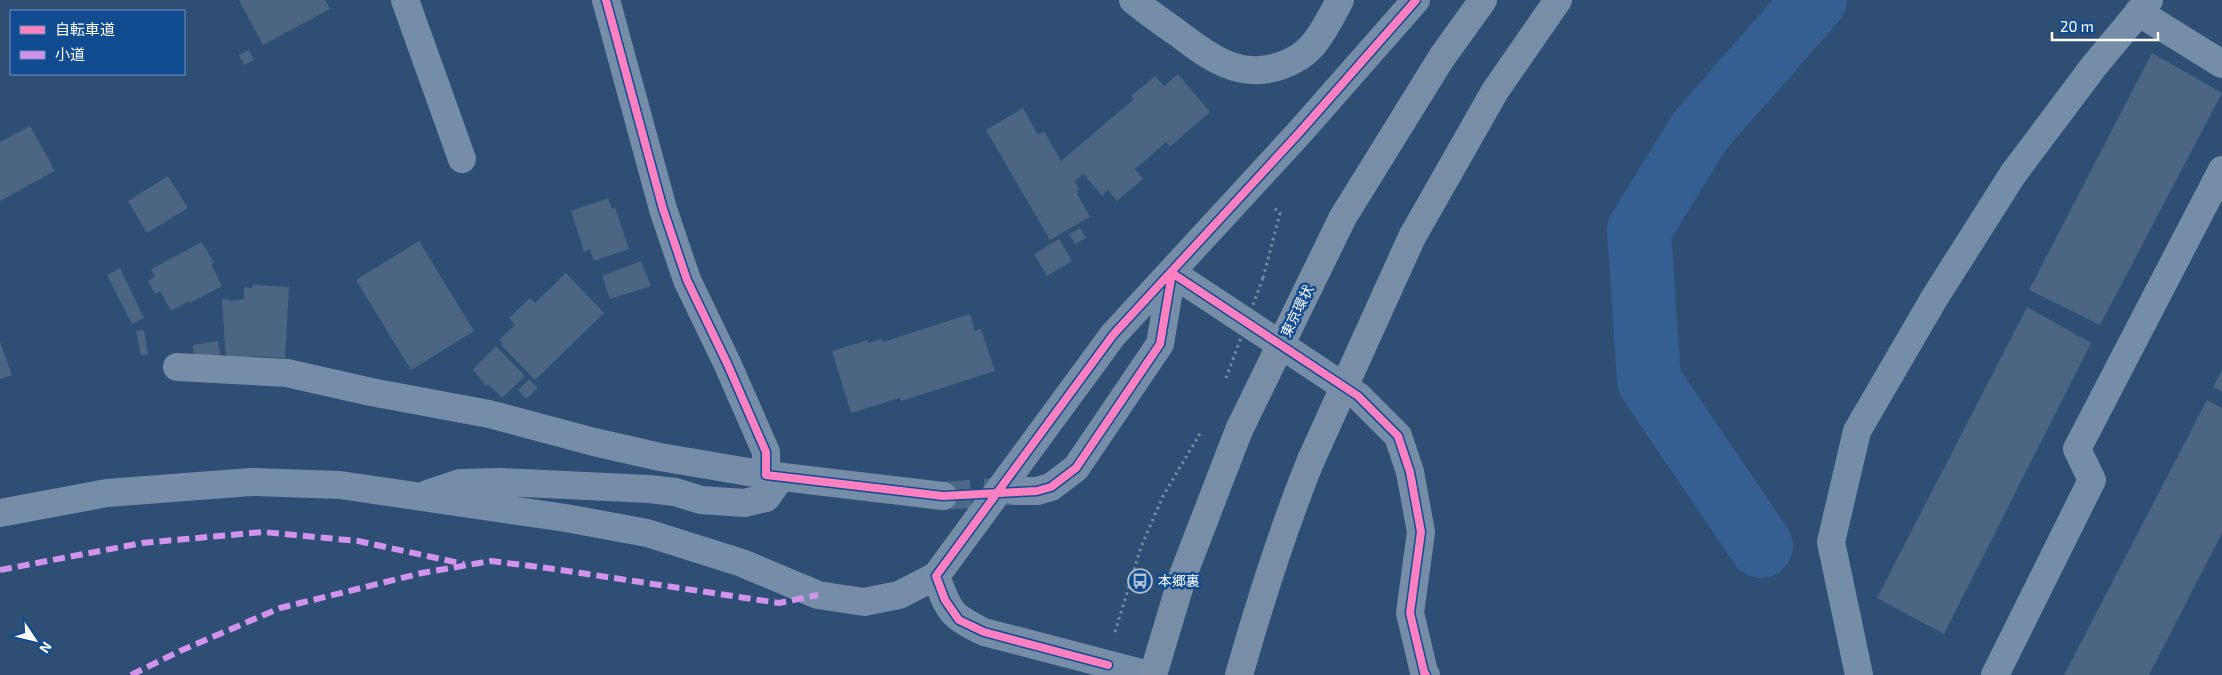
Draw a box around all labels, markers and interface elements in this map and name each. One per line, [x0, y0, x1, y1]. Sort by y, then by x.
legend [10, 10, 185, 75]
scale bar [2052, 10, 2158, 42]
text: 20 m [2060, 17, 2094, 35]
text: 自転車道 [55, 20, 115, 38]
text: 小道 [55, 45, 85, 63]
street label: 東京環状 [1277, 282, 1316, 340]
bus stop icon: 本郷裏 [1127, 568, 1153, 594]
place label: 本郷裏 [1158, 572, 1200, 589]
north arrow [10, 615, 60, 665]
text: N [36, 639, 56, 657]

